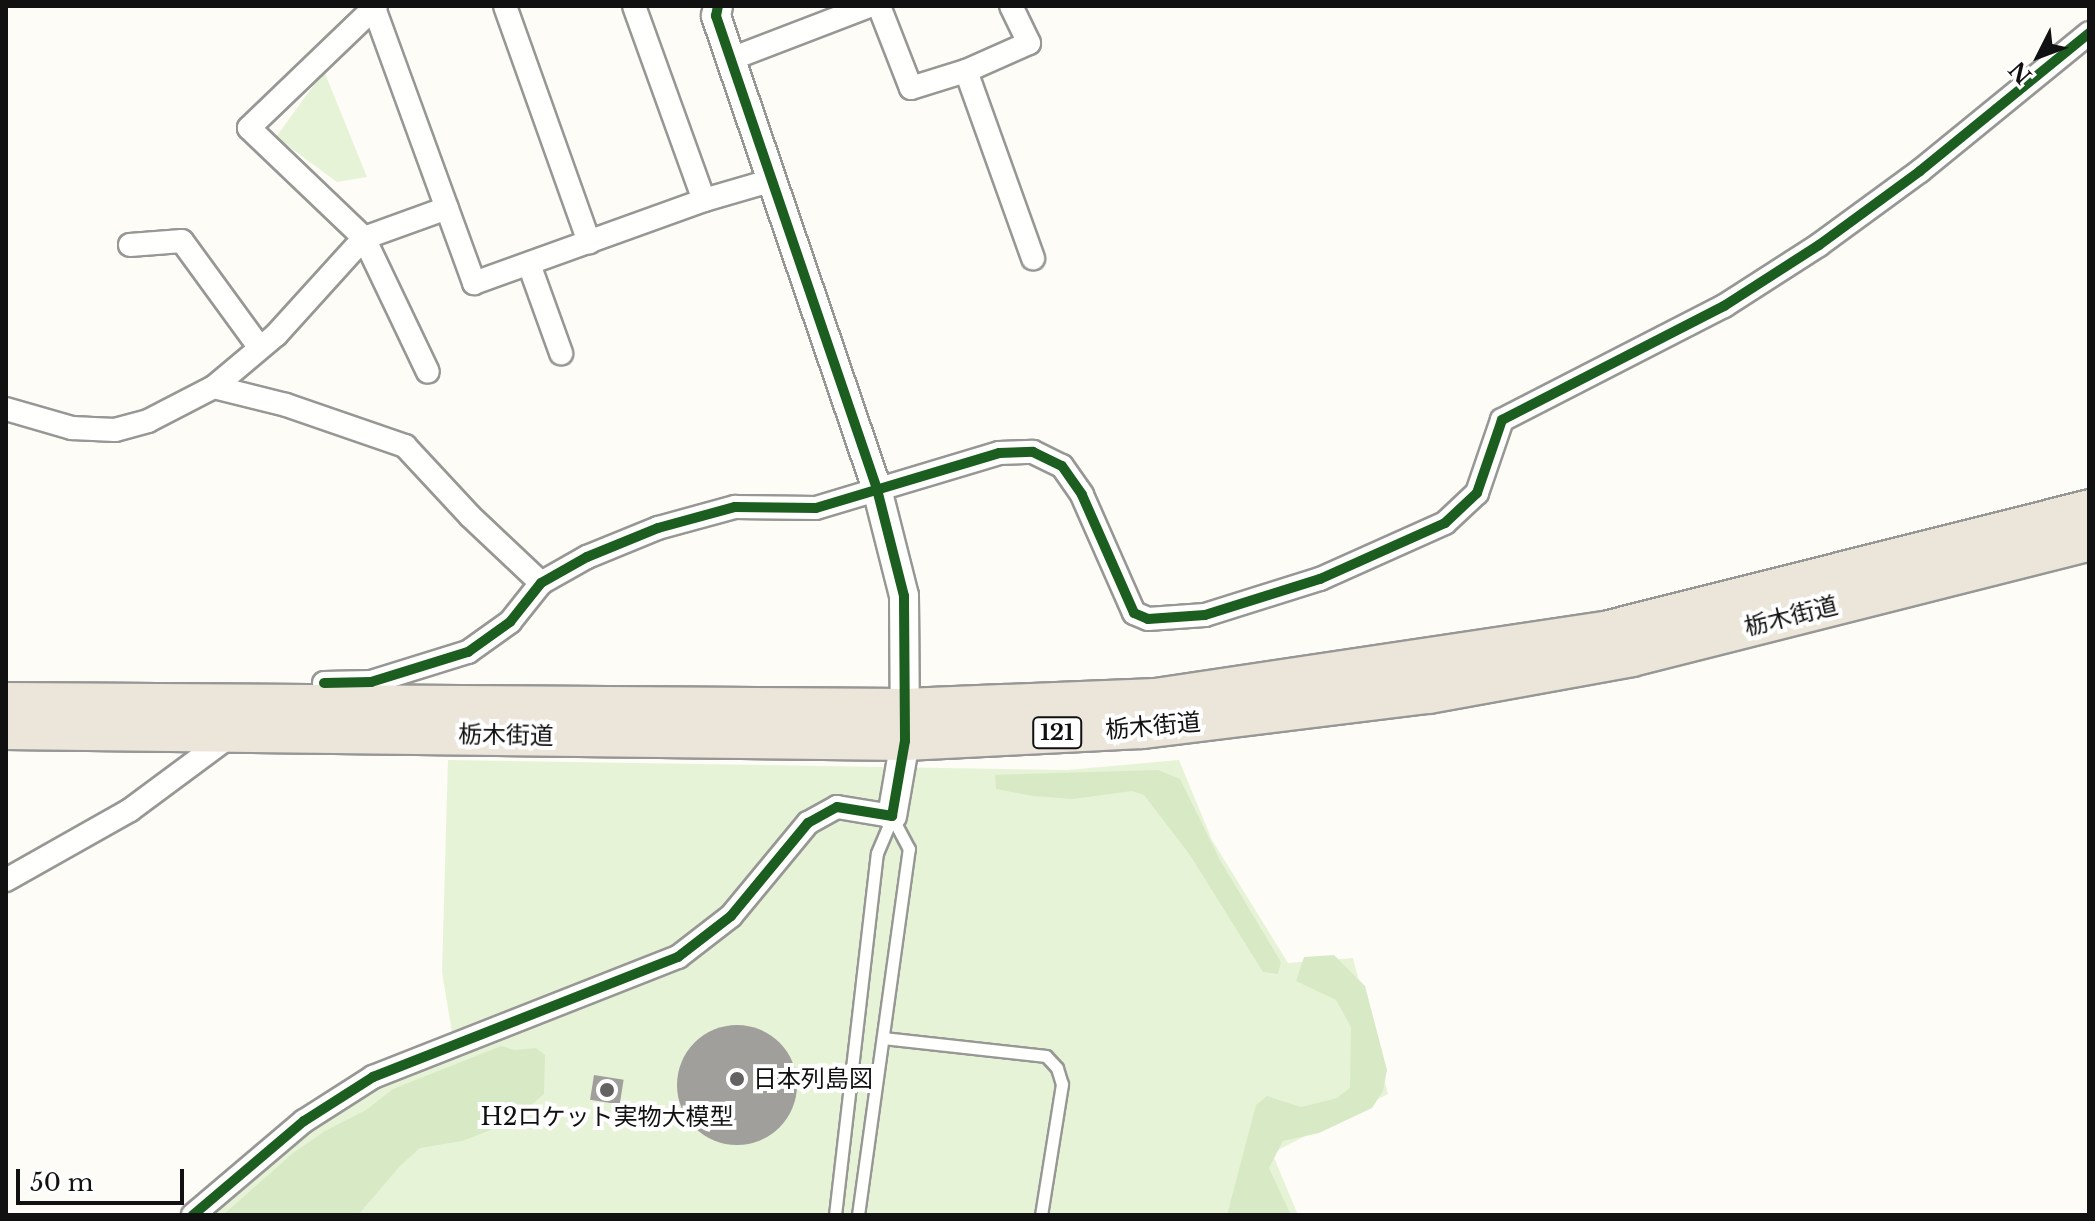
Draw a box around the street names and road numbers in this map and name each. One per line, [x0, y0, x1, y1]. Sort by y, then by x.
street label: 栃木街道 [1741, 590, 1841, 642]
street label: 栃木街道 [1104, 707, 1202, 745]
road number: 121 [1031, 715, 1083, 751]
street label: 栃木街道 [458, 720, 554, 750]

